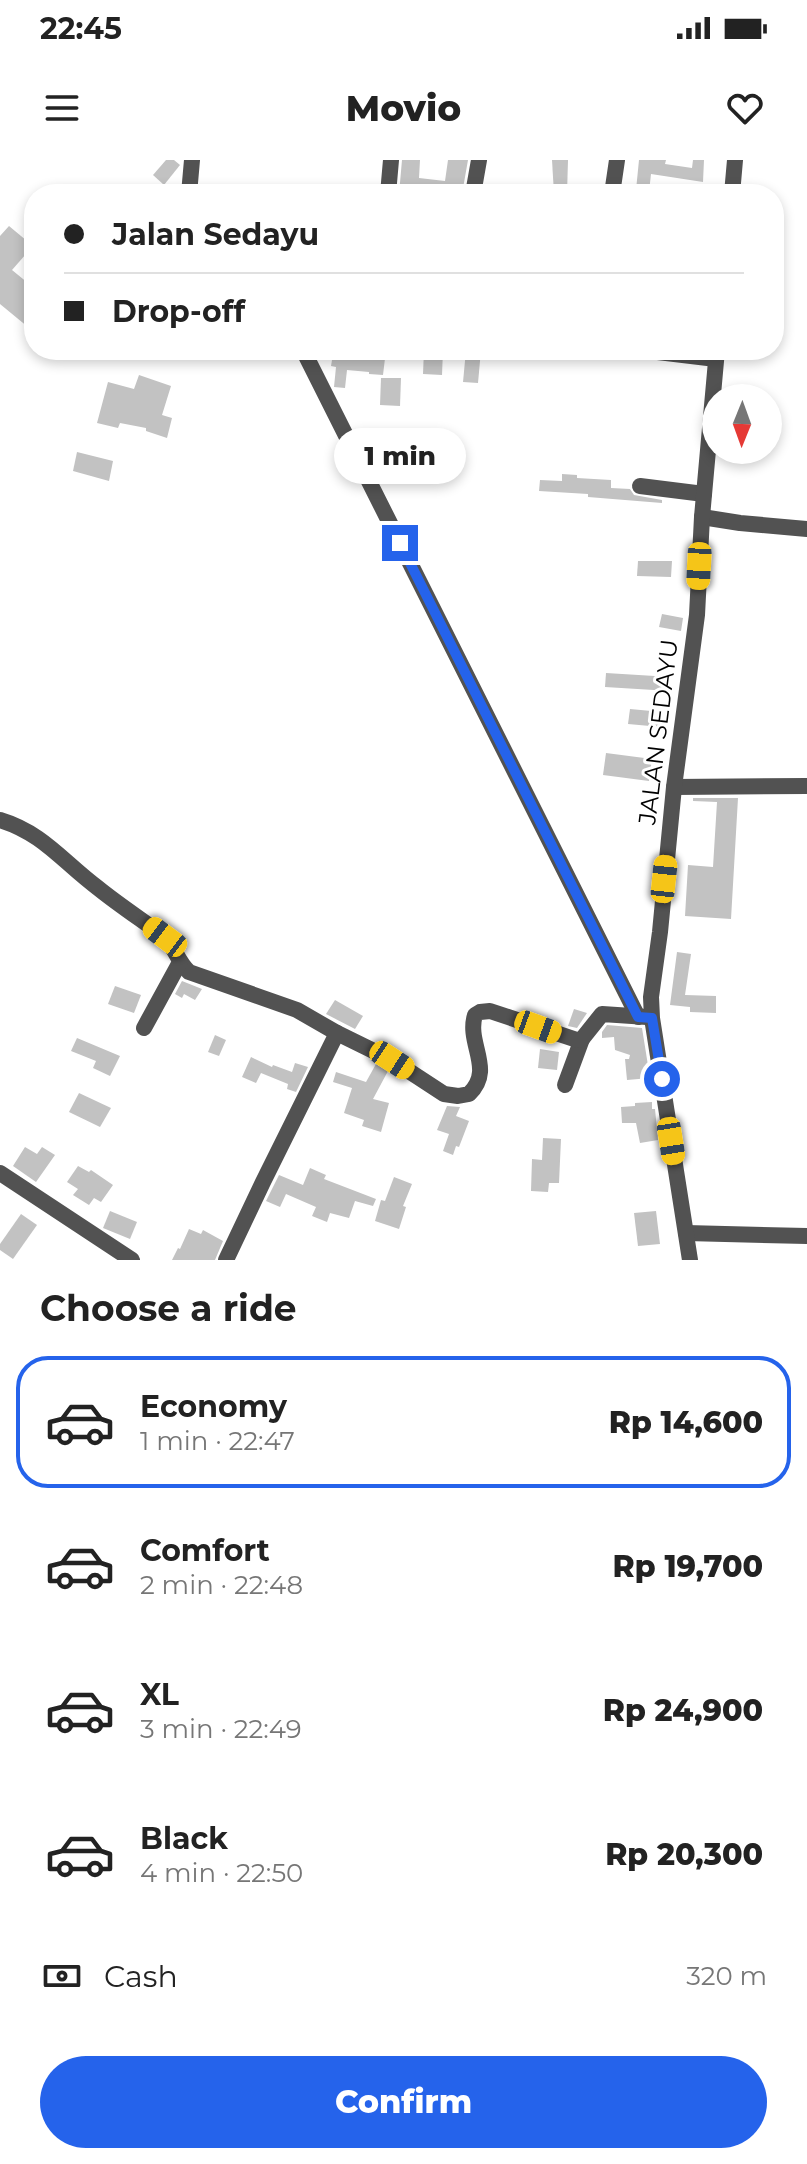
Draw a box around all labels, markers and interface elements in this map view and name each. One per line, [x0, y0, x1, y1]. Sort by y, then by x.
text: 22:45 [40, 10, 122, 47]
icon: menu [40, 86, 84, 130]
text: Movio [346, 86, 461, 130]
icon: heart [723, 86, 767, 130]
text: Jalan Sedayu [112, 216, 319, 253]
text: Drop-off [112, 293, 245, 330]
north arrow [702, 384, 782, 464]
map controls [702, 384, 782, 464]
callout: 1 min [334, 427, 466, 483]
text: 1 min [364, 440, 436, 472]
route end [382, 525, 418, 561]
car [686, 541, 712, 591]
street label: JALAN SEDAYU [632, 638, 684, 827]
car [650, 854, 678, 904]
car [139, 913, 191, 961]
car [511, 1008, 565, 1046]
car [365, 1037, 419, 1083]
route start [644, 1061, 680, 1097]
car [655, 1115, 687, 1167]
text: Choose a ride [40, 1286, 297, 1330]
icon: car [44, 1386, 116, 1458]
text: Economy [140, 1388, 287, 1425]
text: Rp 14,600 [609, 1404, 763, 1441]
text: 1 min · 22:47 [140, 1425, 295, 1457]
icon: car [44, 1530, 116, 1602]
text: Comfort [140, 1532, 270, 1569]
text: Rp 19,700 [613, 1548, 763, 1585]
text: 2 min · 22:48 [140, 1569, 303, 1601]
icon: car [44, 1674, 116, 1746]
text: XL [140, 1676, 179, 1713]
text: Rp 24,900 [603, 1692, 763, 1729]
text: 3 min · 22:49 [140, 1713, 302, 1745]
icon: car [44, 1818, 116, 1890]
text: Black [140, 1820, 228, 1857]
text: Rp 20,300 [605, 1836, 763, 1873]
text: 4 min · 22:50 [140, 1857, 303, 1889]
icon: cash [40, 1954, 84, 1998]
text: Cash [104, 1958, 178, 1995]
text: 320 m [686, 1960, 767, 1992]
button: Confirm [40, 2056, 767, 2148]

